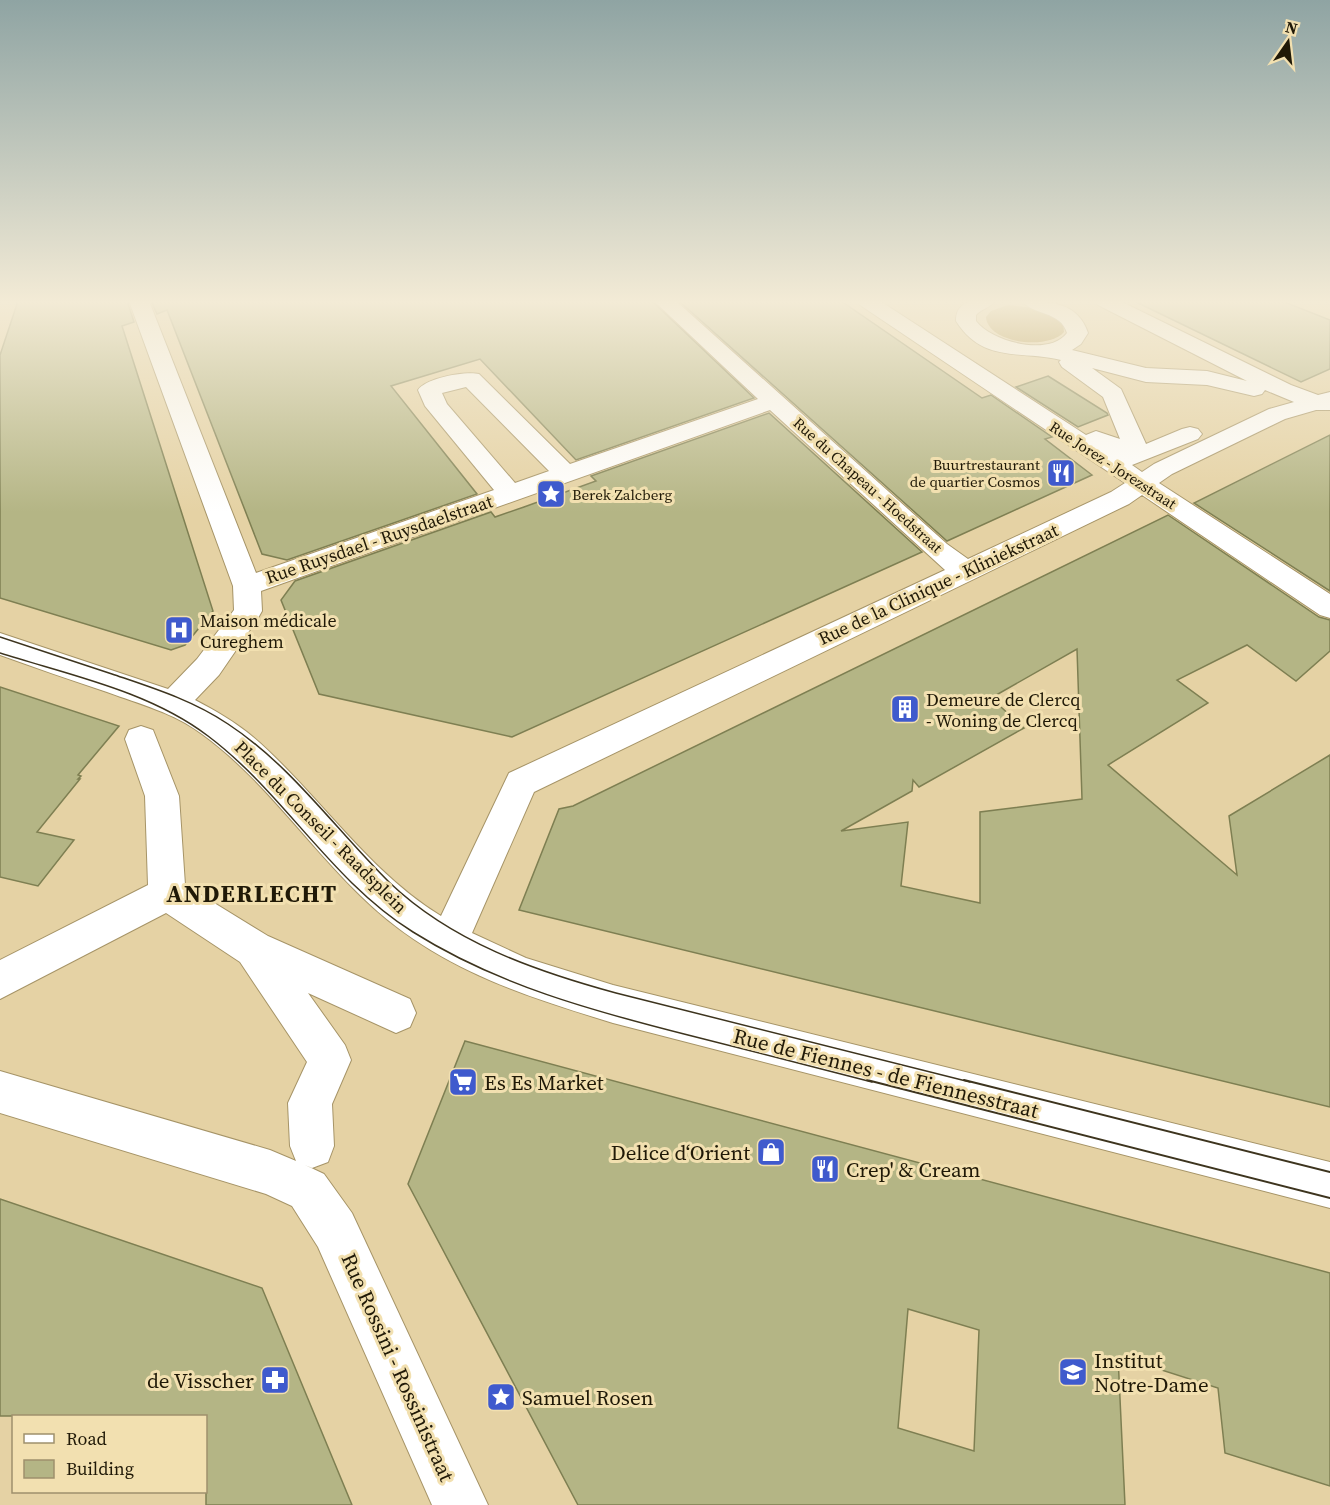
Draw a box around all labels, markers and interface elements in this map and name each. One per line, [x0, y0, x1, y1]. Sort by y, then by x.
north arrow [1258, 12, 1318, 72]
text: N [1283, 15, 1300, 40]
street label: Rue du Chapeau - Hoedstraat [789, 412, 947, 558]
street label: Rue Jorez - Jorezstraat [1046, 416, 1181, 514]
place label: Buurtrestaurant de quartier Cosmos [910, 454, 1040, 492]
restaurant icon: Buurtrestaurant de quartier Cosmos [1045, 457, 1077, 489]
place icon: Berek Zalcberg [535, 478, 567, 510]
place label: Berek Zalcberg [572, 484, 673, 505]
street label: Rue Ruysdael - Ruysdaelstraat [262, 488, 496, 590]
street label: Rue de la Clinique - Kliniekstraat [814, 517, 1062, 651]
place label: Maison médicale Cureghem [200, 608, 337, 654]
hospital icon: Maison médicale Cureghem [163, 614, 195, 646]
place label: Demeure de Clercq - Woning de Clercq [926, 687, 1081, 733]
building icon: Demeure de Clercq - Woning de Clercq [889, 693, 921, 725]
street label: Place du Conseil - Raadsplein [229, 735, 413, 919]
district label: ANDERLECHT [166, 877, 338, 910]
street label: Rue de Fiennes - de Fiennesstraat [730, 1021, 1042, 1125]
supermarket icon: Es Es Market [447, 1066, 479, 1098]
place label: Es Es Market [484, 1068, 604, 1097]
shop icon: Delice d‘Orient [755, 1136, 787, 1168]
place label: Delice d‘Orient [611, 1138, 750, 1167]
restaurant icon: Crep' & Cream [809, 1153, 841, 1185]
place label: Crep' & Cream [846, 1155, 981, 1184]
street label: Rue Rossini - Rossinistraat [334, 1248, 462, 1486]
place label: Institut Notre-Dame [1094, 1346, 1209, 1399]
school or university icon: Institut Notre-Dame [1057, 1356, 1089, 1388]
pharmacy icon: de Visscher [259, 1364, 291, 1396]
place label: de Visscher [147, 1366, 254, 1395]
place icon: Samuel Rosen [485, 1381, 517, 1413]
place label: Samuel Rosen [522, 1383, 654, 1412]
legend [12, 1415, 207, 1493]
text: Road [66, 1426, 107, 1451]
text: Building [66, 1456, 134, 1481]

